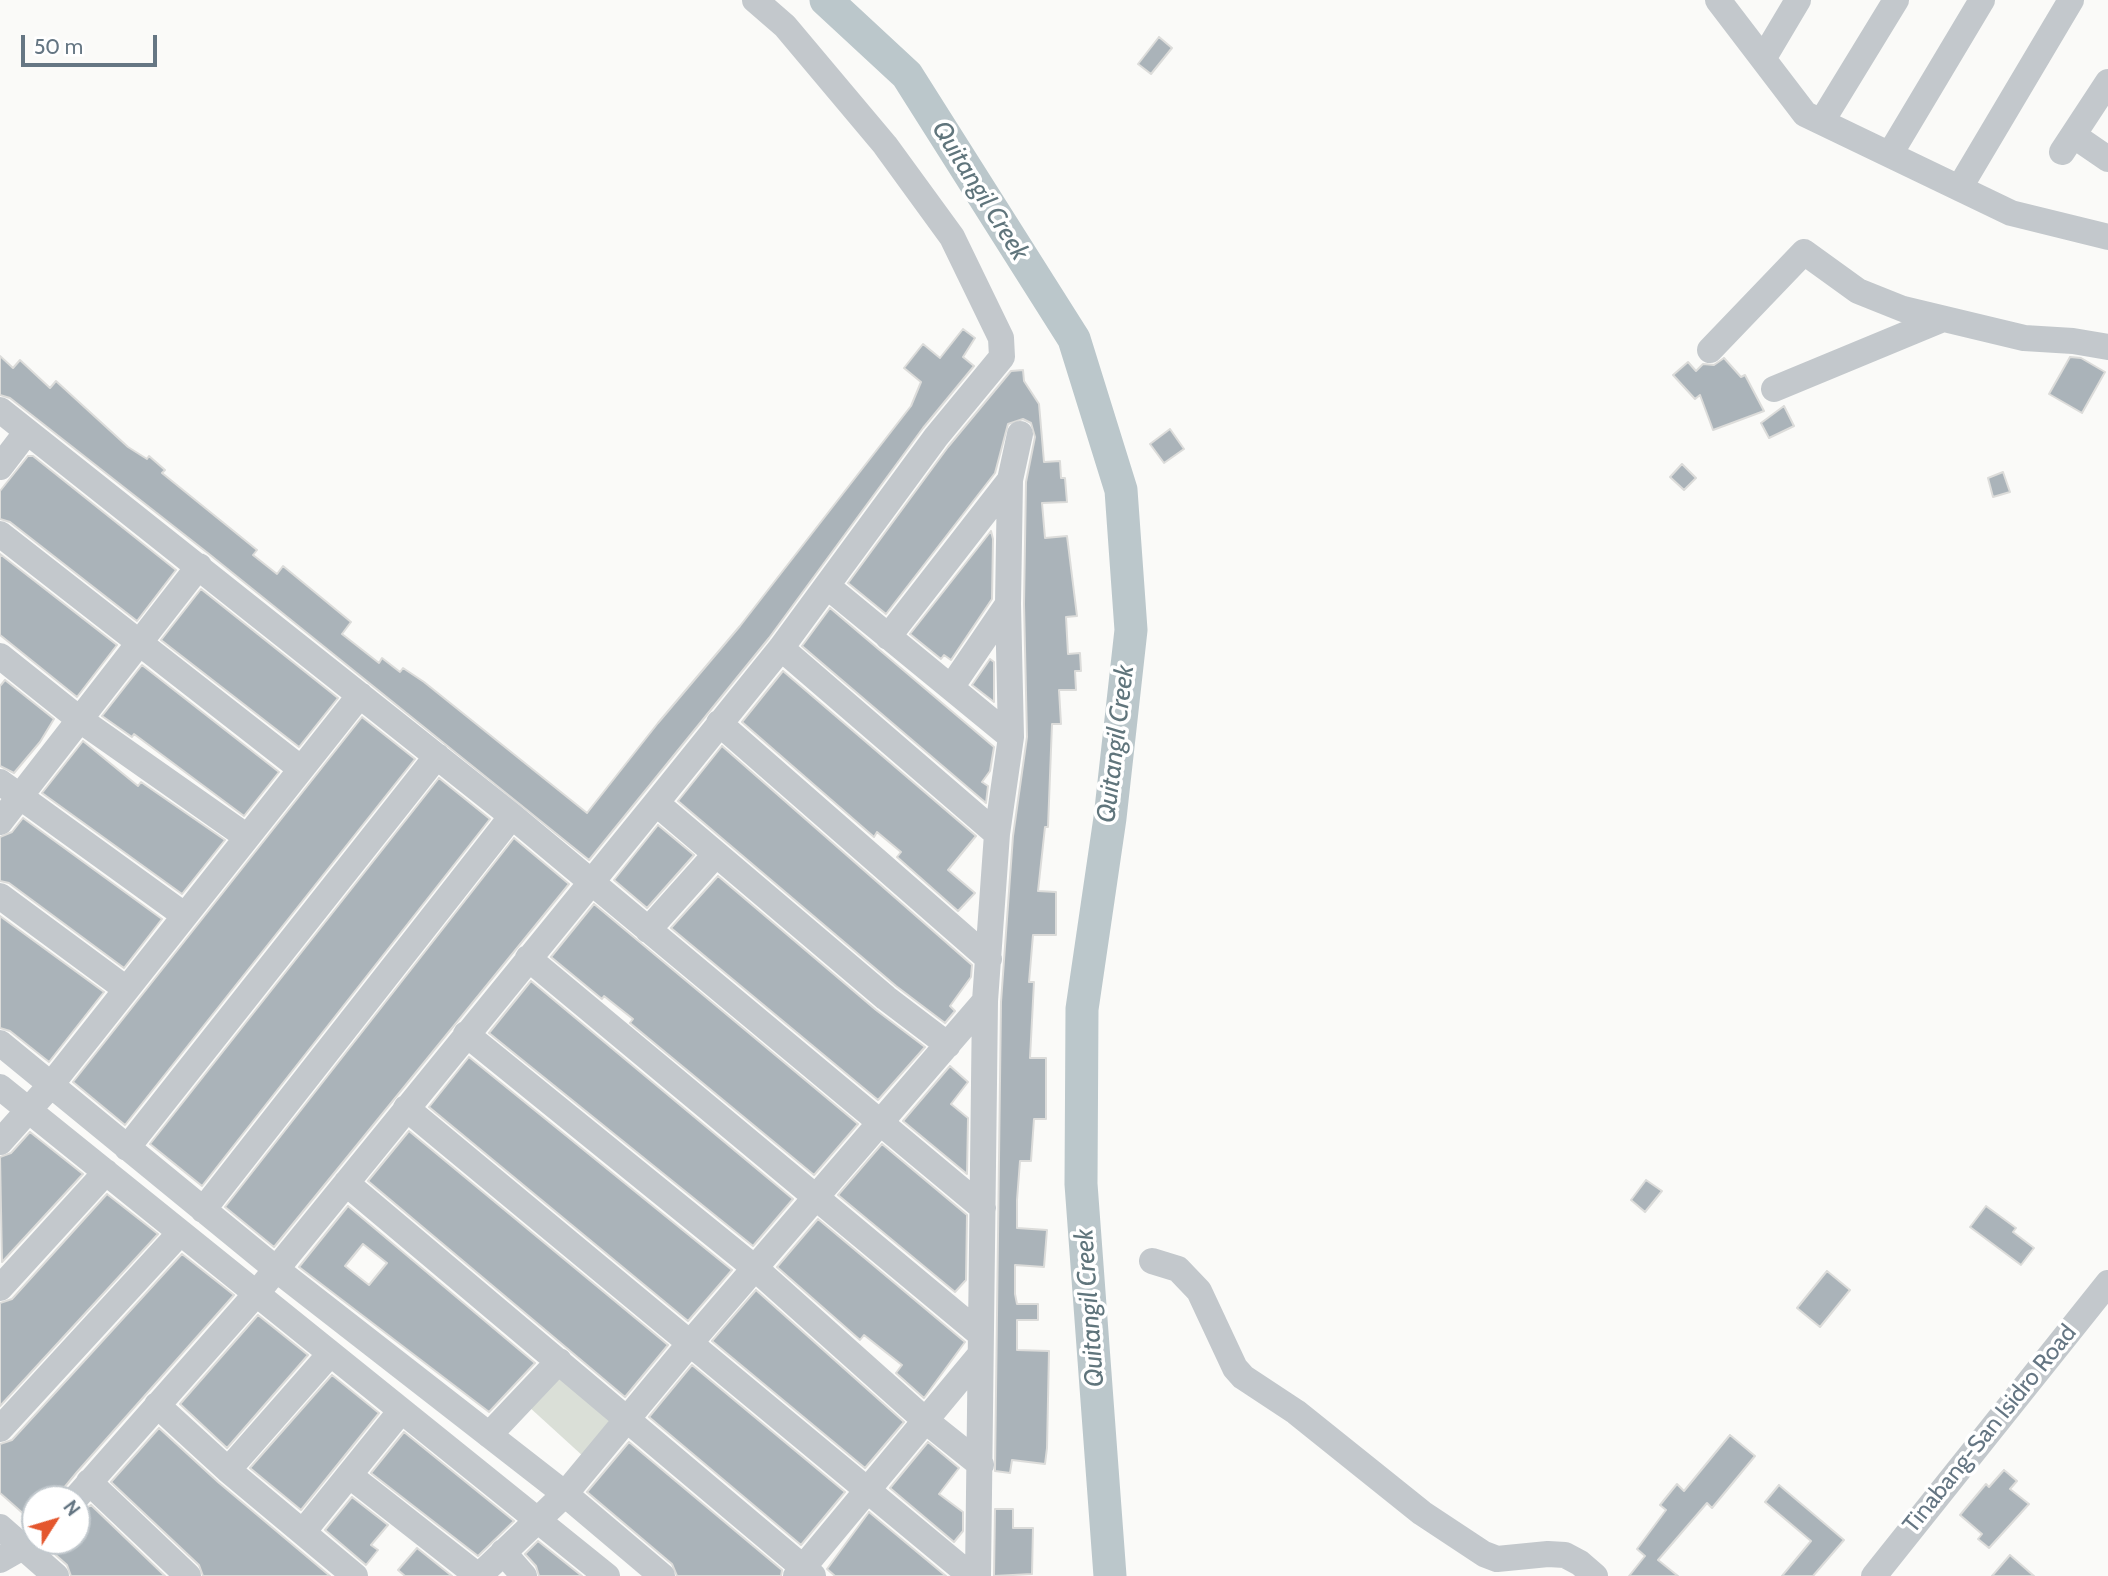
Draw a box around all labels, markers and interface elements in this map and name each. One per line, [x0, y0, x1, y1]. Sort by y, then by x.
scale bar [24, 21, 161, 65]
text: 50 m [34, 34, 83, 59]
water label: Quitangil Creek [925, 116, 1035, 266]
water label: Quitangil Creek [1091, 663, 1141, 825]
water label: Quitangil Creek [1069, 1228, 1111, 1388]
street label: Tinabang-San Isidro Road [1897, 1319, 2083, 1539]
north arrow [21, 1485, 91, 1555]
text: N [58, 1496, 85, 1521]

